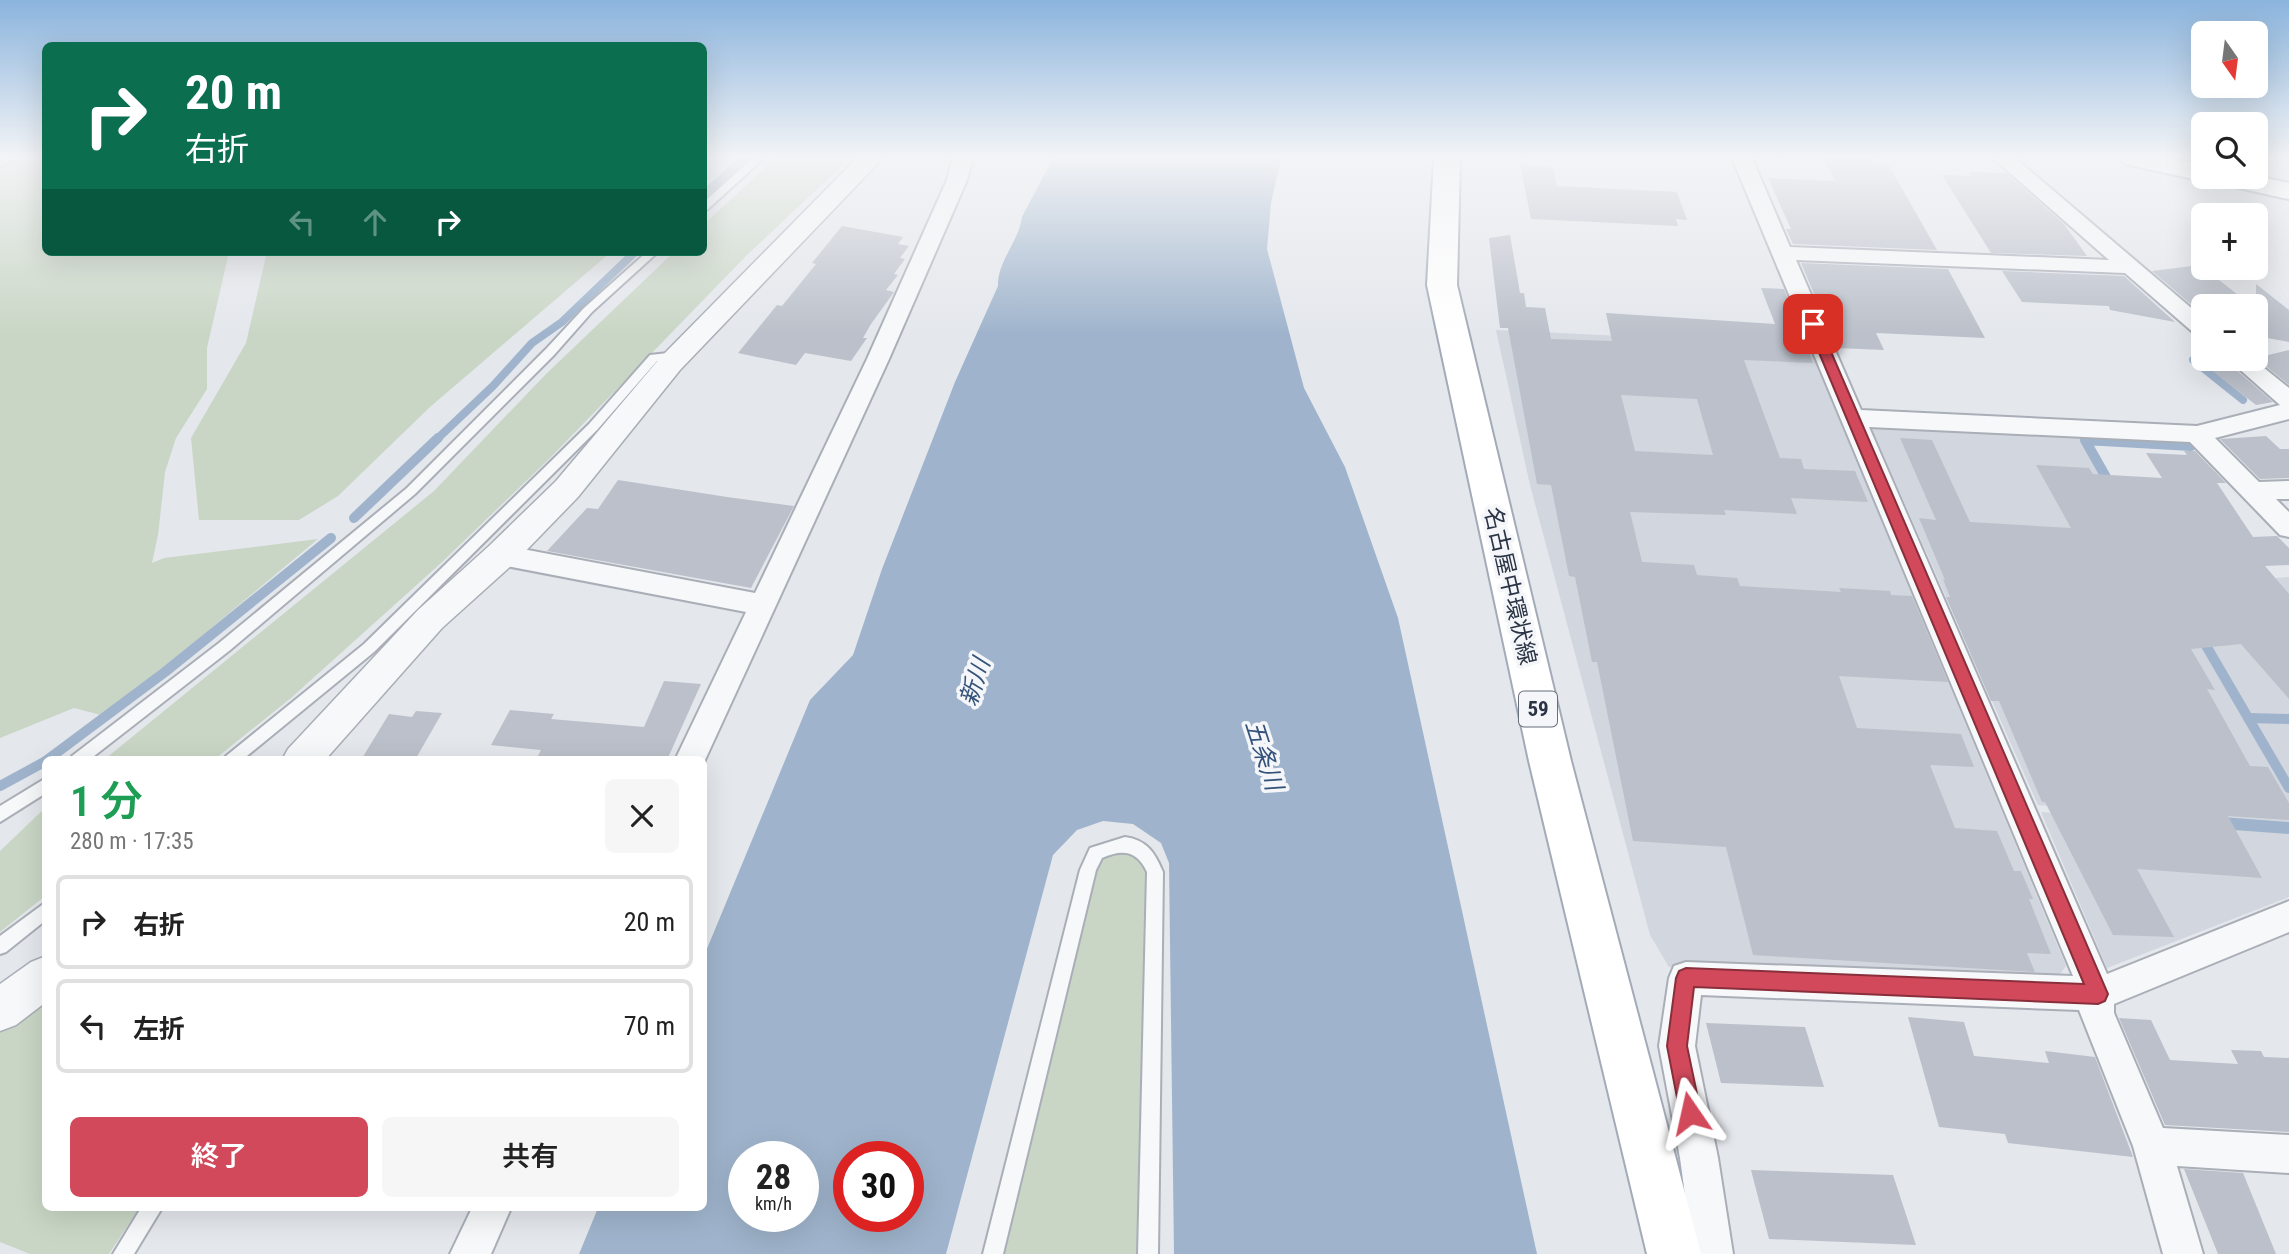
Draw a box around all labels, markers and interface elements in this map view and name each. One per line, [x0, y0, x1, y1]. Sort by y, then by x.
north arrow [2191, 21, 2268, 98]
map controls [2191, 21, 2268, 371]
text: 20 m [185, 64, 282, 121]
icon: right [70, 70, 161, 161]
button: search [2191, 112, 2268, 189]
text: 右折 [185, 130, 249, 168]
icon: left [283, 203, 321, 241]
icon: ahead [356, 203, 394, 241]
icon: right [429, 203, 467, 241]
button: + [2191, 203, 2268, 280]
pin [1783, 294, 1843, 354]
button: − [2191, 294, 2268, 371]
icon: arrive [1794, 305, 1832, 343]
street label: 名古屋中環状線 [1479, 505, 1541, 667]
water label: 新川 [954, 652, 997, 709]
road number: 59 [1519, 692, 1557, 726]
water label: 五条川 [1240, 716, 1289, 796]
text: 1 分 [70, 777, 143, 826]
button: close [605, 779, 679, 853]
text: 280 m · 17:35 [70, 828, 194, 855]
icon: right [74, 903, 112, 941]
text: 20 m [624, 907, 675, 937]
text: 右折 [133, 910, 185, 940]
icon: left [74, 1007, 112, 1045]
text: 70 m [624, 1011, 675, 1041]
text: 左折 [133, 1014, 185, 1044]
position arrow [1653, 1076, 1727, 1150]
button: 終了 [70, 1117, 368, 1197]
button: 共有 [382, 1117, 679, 1197]
speed limit sign: 30 [833, 1141, 924, 1232]
text: 28 [756, 1157, 791, 1198]
text: km/h [755, 1193, 792, 1214]

